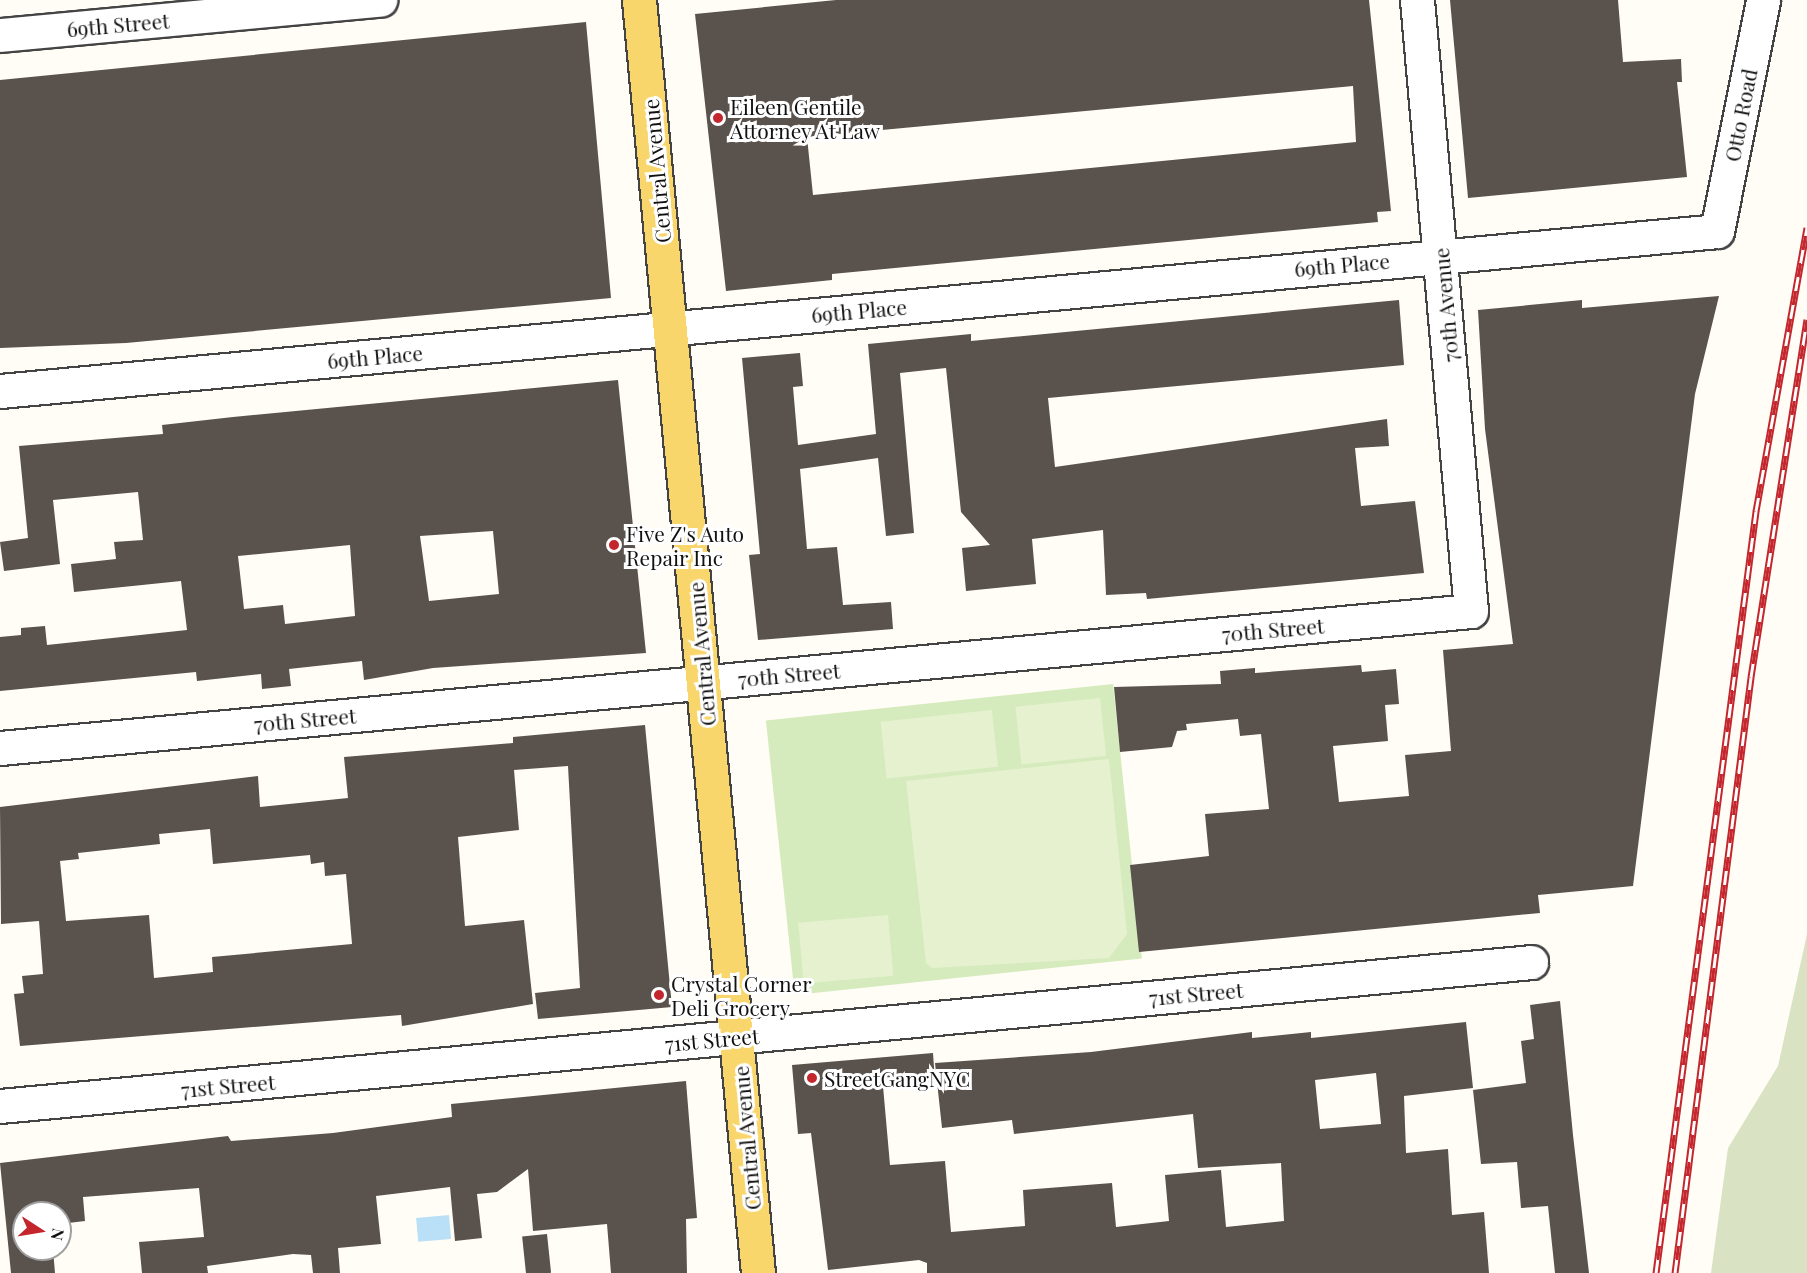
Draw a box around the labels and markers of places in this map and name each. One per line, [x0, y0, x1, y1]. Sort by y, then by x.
place label: Eileen Gentile Attorney At Law [730, 93, 882, 143]
marker: Eileen Gentile Attorney At Law [711, 111, 725, 125]
place label: Five Z's Auto Repair Inc [626, 520, 745, 570]
marker: Five Z's Auto Repair Inc [607, 538, 621, 552]
place label: Crystal Corner Deli Grocery [671, 970, 812, 1020]
marker: Crystal Corner Deli Grocery [652, 988, 666, 1002]
place label: StreetGangNYC [824, 1065, 970, 1091]
marker: StreetGangNYC [805, 1071, 819, 1085]

